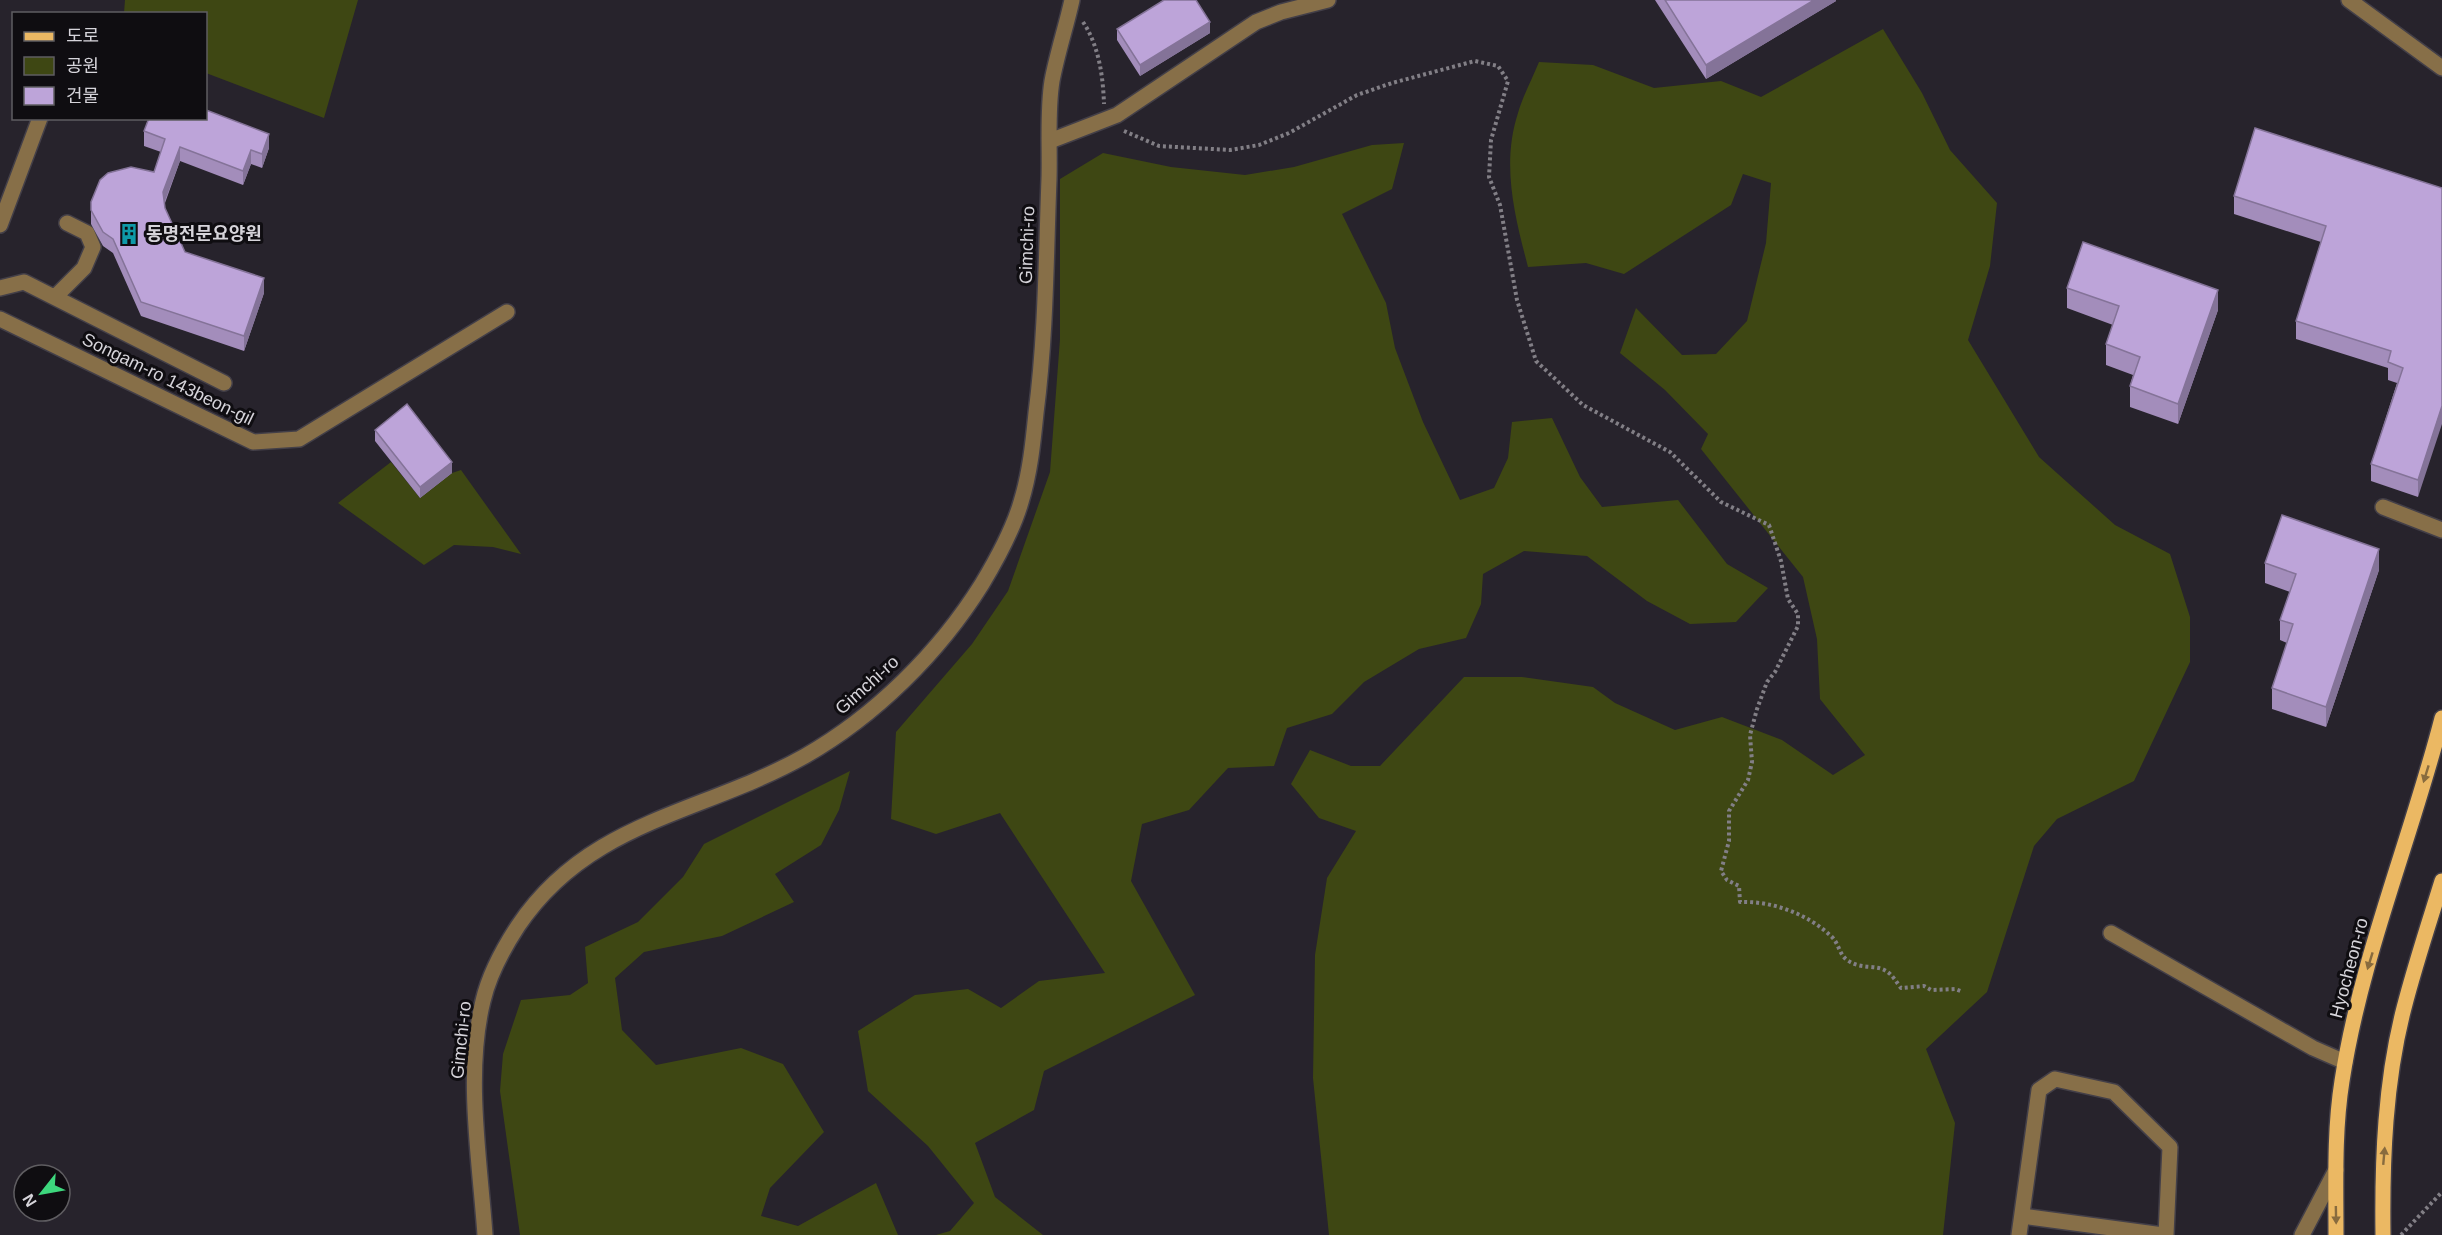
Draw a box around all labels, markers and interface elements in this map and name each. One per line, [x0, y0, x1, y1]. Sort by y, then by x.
legend [12, 12, 207, 120]
text: 도로 [66, 26, 99, 46]
text: 공원 [66, 56, 99, 76]
text: 건물 [66, 86, 99, 106]
street label: Gimchi-ro [1016, 206, 1038, 284]
building icon: 동명전문요양원 [117, 222, 141, 246]
place label: 동명전문요양원 [146, 224, 262, 244]
street label: Songam-ro 143beon-gil [79, 329, 257, 429]
street label: Gimchi-ro [831, 651, 903, 719]
one-way arrow [2421, 765, 2430, 783]
street label: Hyocheon-ro [2326, 916, 2372, 1020]
one-way arrow [2365, 952, 2374, 970]
street label: Gimchi-ro [447, 1000, 475, 1080]
one-way arrow [2379, 1146, 2389, 1165]
north arrow [12, 1163, 72, 1223]
text: N [19, 1191, 40, 1210]
one-way arrow [2331, 1206, 2341, 1225]

